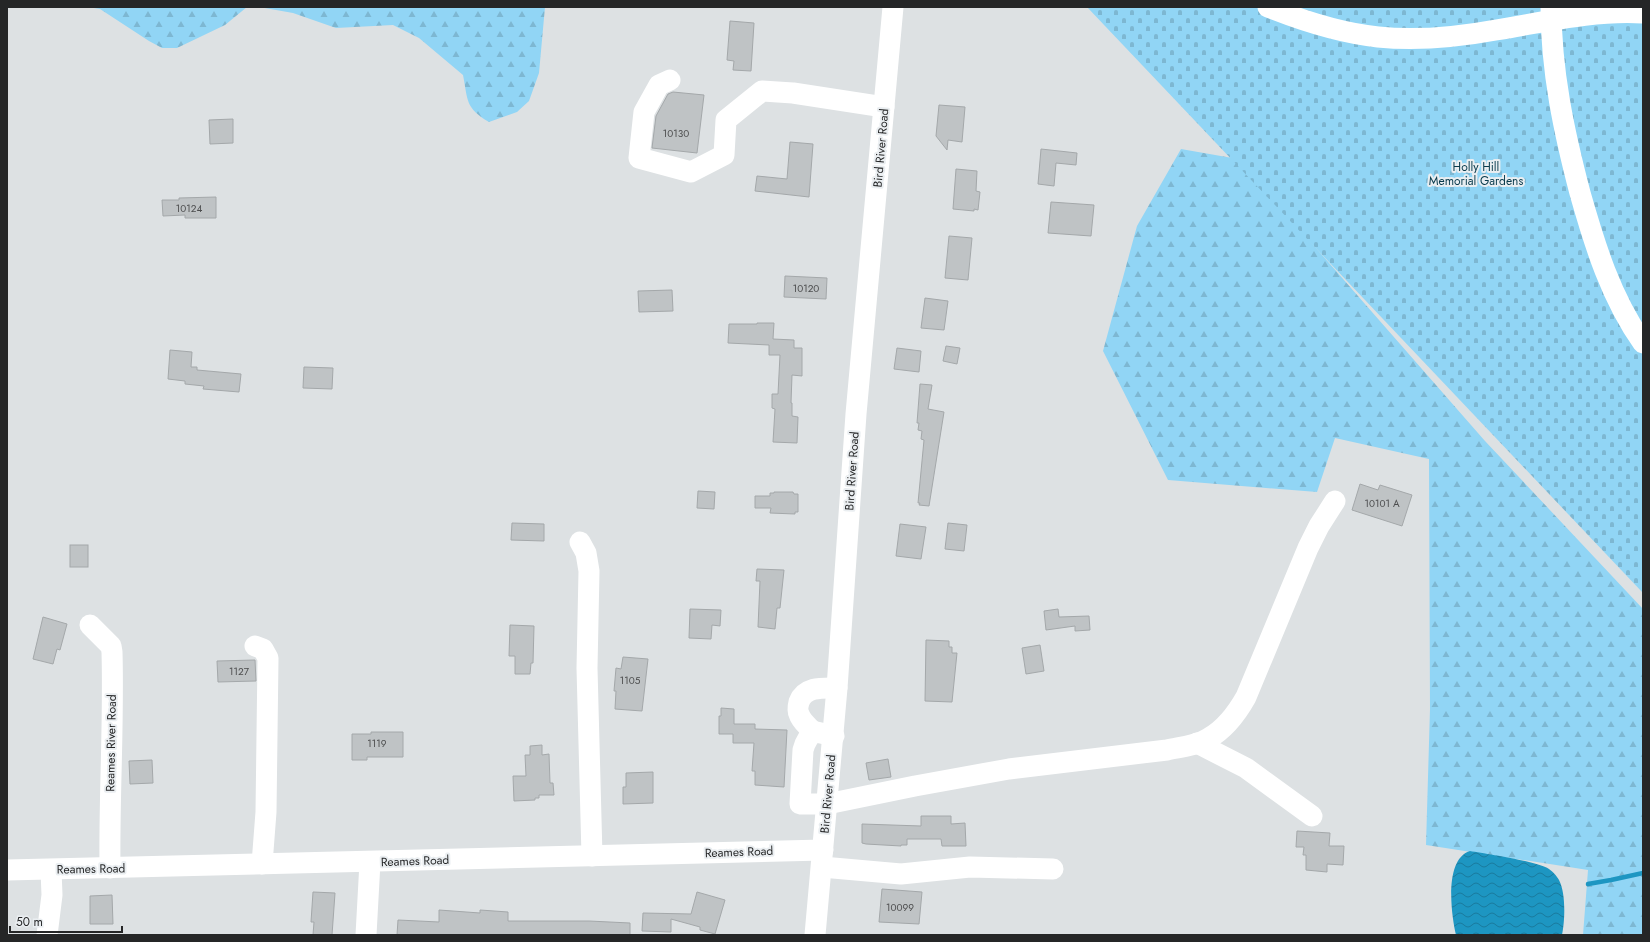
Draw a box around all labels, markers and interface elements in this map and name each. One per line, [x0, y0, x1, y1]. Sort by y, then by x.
street label: Bird River Road [869, 108, 893, 188]
house number: 10130 [663, 126, 689, 141]
park label: Holly Hill Memorial Gardens [1429, 158, 1523, 190]
house number: 10124 [176, 201, 202, 216]
house number: 10120 [793, 281, 819, 296]
street label: Bird River Road [840, 431, 864, 511]
house number: 10101 A [1364, 496, 1400, 511]
house number: 1127 [229, 664, 250, 679]
house number: 1105 [620, 673, 641, 688]
street label: Reames River Road [101, 694, 121, 792]
house number: 1119 [367, 736, 387, 751]
street label: Bird River Road [816, 754, 840, 834]
street label: Reames Road [704, 842, 774, 862]
street label: Reames Road [380, 851, 450, 871]
street label: Reames Road [57, 859, 125, 879]
house number: 10099 [886, 900, 914, 915]
scale bar [10, 908, 122, 934]
text: 50 m [16, 913, 43, 931]

